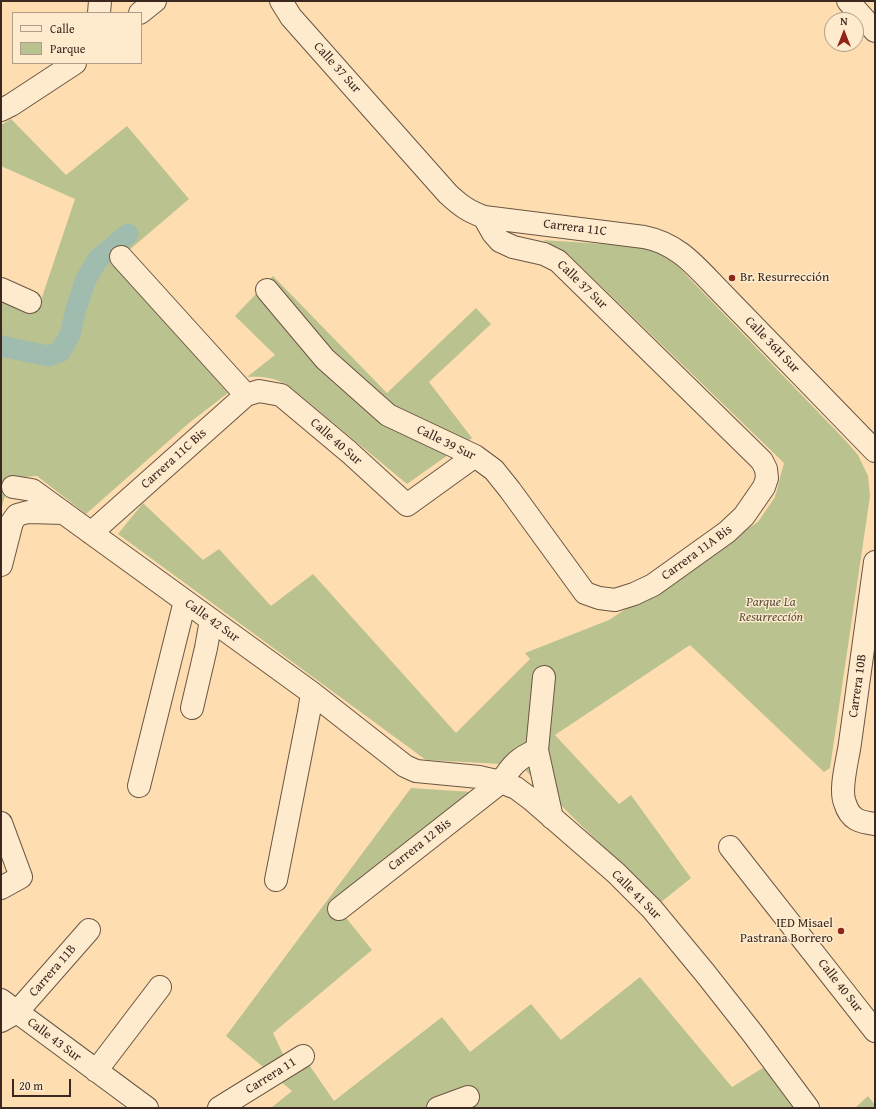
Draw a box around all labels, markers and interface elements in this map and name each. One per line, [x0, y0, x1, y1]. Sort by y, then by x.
legend [12, 12, 142, 64]
north arrow [824, 12, 864, 52]
text: N [840, 13, 848, 29]
text: Calle [50, 20, 75, 37]
street label: Calle 37 Sur [310, 39, 364, 97]
text: Parque [50, 40, 85, 57]
street label: Carrera 11C [542, 216, 608, 240]
street label: Calle 37 Sur [554, 257, 610, 313]
place label: Br. Resurrección [740, 270, 829, 286]
marker: Br. Resurrección [727, 273, 737, 283]
street label: Calle 36H Sur [741, 314, 803, 376]
street label: Calle 40 Sur [307, 415, 365, 469]
street label: Calle 39 Sur [414, 422, 478, 464]
street label: Carrera 11C Bis [138, 426, 210, 492]
street label: Carrera 11A Bis [659, 522, 735, 584]
park label: Parque La Resurrección [739, 595, 803, 626]
street label: Calle 42 Sur [182, 596, 242, 646]
street label: Carrera 10B [846, 653, 870, 719]
street label: Carrera 12 Bis [385, 816, 455, 874]
street label: Calle 41 Sur [608, 867, 664, 923]
place label: IED Misael Pastrana Borrero [740, 916, 833, 947]
marker: IED Misael Pastrana Borrero [836, 926, 846, 936]
street label: Carrera 11B [26, 942, 80, 1000]
street label: Calle 40 Sur [814, 956, 866, 1016]
street label: Calle 43 Sur [24, 1015, 84, 1065]
street label: Carrera 11 [243, 1054, 299, 1098]
scale bar [14, 1071, 73, 1097]
text: 20 m [19, 1077, 43, 1094]

